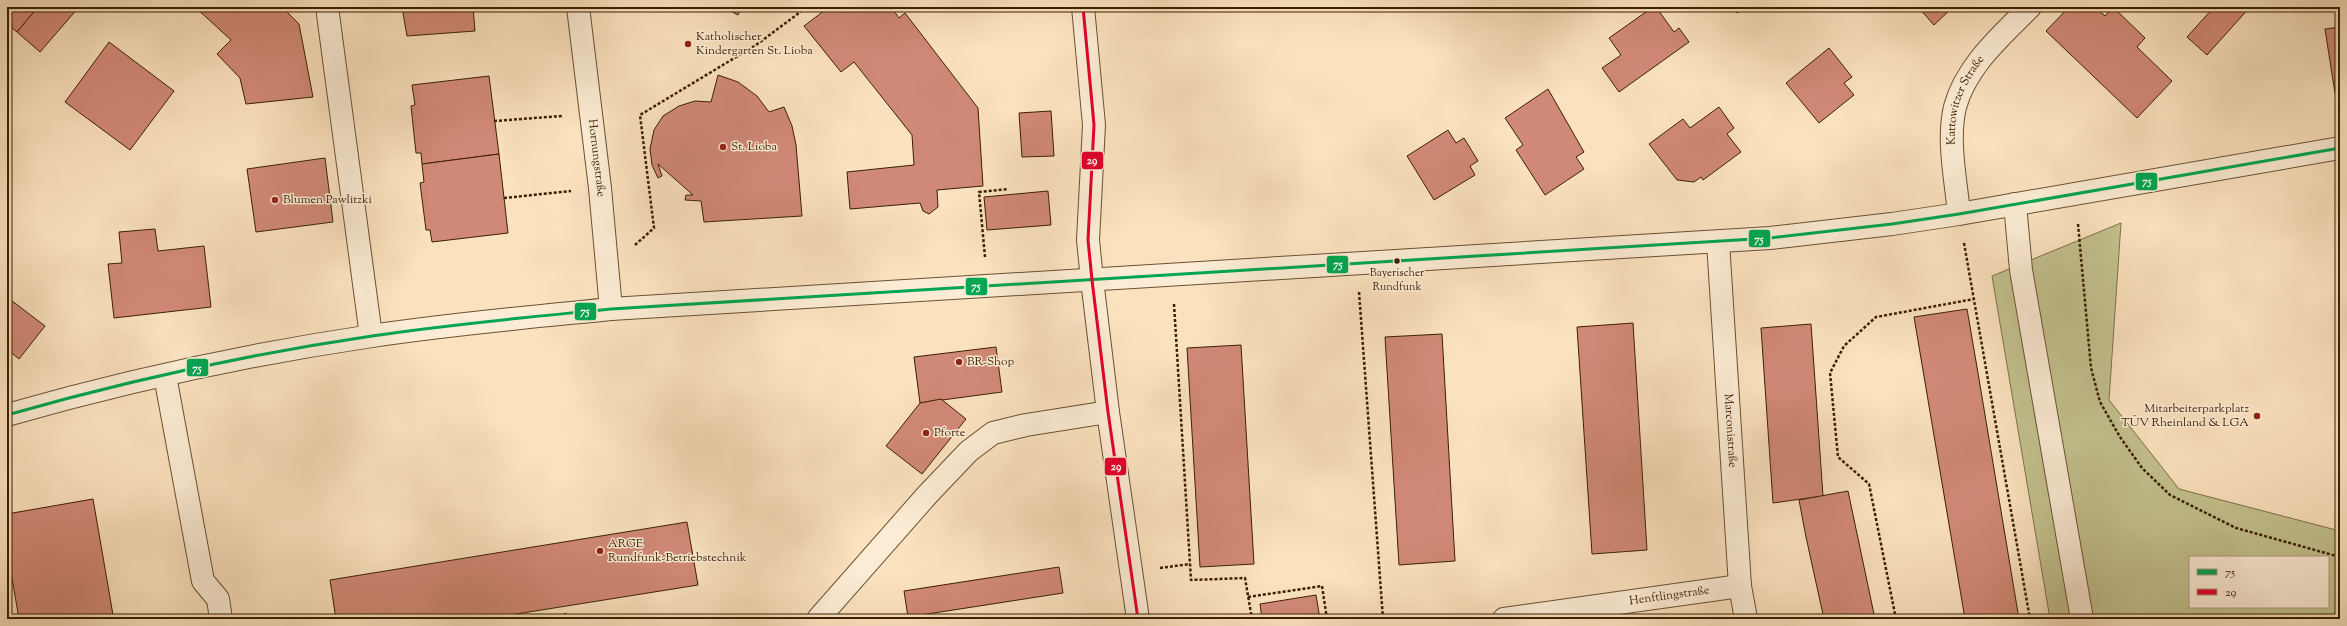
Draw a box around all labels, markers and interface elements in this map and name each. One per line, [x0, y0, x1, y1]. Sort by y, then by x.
place label: Katholischer Kindergarten St. Lioba [696, 28, 813, 60]
marker: Katholischer Kindergarten St. Lioba [683, 39, 693, 49]
street label: Kattowitzer Straße [1943, 51, 1989, 145]
street label: Hornungstraße [583, 118, 610, 198]
place label: St. Lioba [731, 138, 777, 156]
marker: St. Lioba [718, 142, 728, 152]
line badge: 29 [1081, 151, 1104, 170]
text: 29 [1087, 153, 1098, 169]
line badge: 75 [2135, 172, 2158, 191]
text: 75 [2142, 174, 2152, 190]
place label: Blumen Pawlitzki [283, 191, 372, 209]
marker: Blumen Pawlitzki [270, 195, 280, 205]
line badge: 75 [1748, 229, 1771, 248]
text: 75 [1754, 232, 1764, 248]
line badge: 75 [1326, 255, 1349, 274]
marker: Bayerischer Rundfunk [1392, 256, 1402, 266]
text: 75 [1333, 257, 1343, 273]
place label: Bayerischer Rundfunk [1370, 265, 1424, 295]
line badge: 75 [965, 277, 988, 296]
text: 75 [971, 279, 981, 295]
line badge: 75 [574, 302, 597, 321]
text: 75 [580, 304, 590, 320]
place label: BR-Shop [967, 353, 1014, 371]
marker: BR-Shop [954, 357, 964, 367]
line badge: 75 [186, 358, 209, 377]
text: 75 [192, 361, 202, 377]
street label: Marconistraße [1719, 393, 1741, 469]
place label: Mitarbeiterparkplatz TÜV Rheinland & LGA [2121, 400, 2249, 432]
marker: Mitarbeiterparkplatz TÜV Rheinland & LGA [2252, 411, 2262, 421]
place label: Pforte [934, 424, 966, 442]
marker: Pforte [921, 428, 931, 438]
line badge: 29 [1104, 457, 1127, 476]
text: 29 [1111, 459, 1122, 475]
place label: ARGE Rundfunk-Betriebstechnik [608, 535, 747, 567]
marker: ARGE Rundfunk-Betriebstechnik [595, 546, 605, 556]
legend [2189, 556, 2329, 608]
text: 75 [2225, 564, 2235, 582]
street label: Henftlingstraße [1628, 581, 1711, 610]
text: 29 [2225, 584, 2237, 602]

